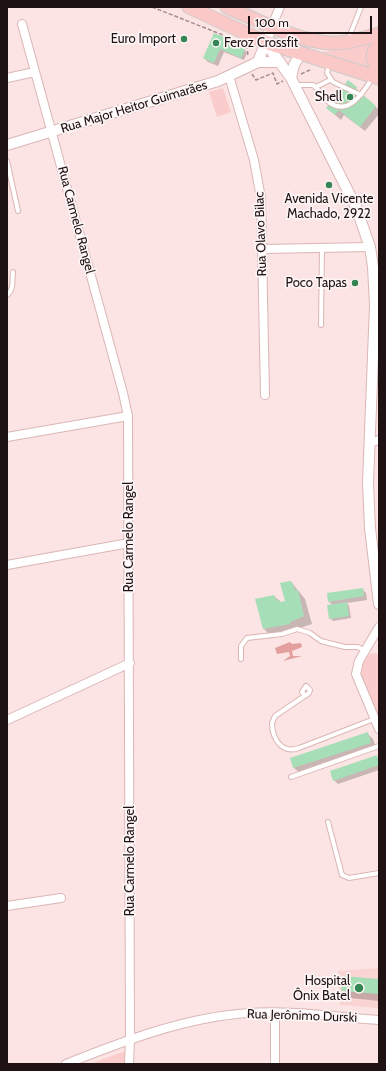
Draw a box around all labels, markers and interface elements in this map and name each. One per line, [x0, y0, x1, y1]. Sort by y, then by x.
scale bar [250, 8, 374, 34]
text: 100 m [255, 15, 289, 30]
place label: Euro Import [111, 31, 176, 47]
marker: Euro Import [179, 34, 189, 44]
place label: Feroz Crossfit [224, 35, 298, 51]
marker: Feroz Crossfit [211, 38, 221, 48]
street label: Rua Major Heitor Guimarães [59, 77, 209, 137]
place label: Shell [315, 89, 342, 105]
marker: Shell [345, 92, 355, 102]
street label: Rua Carmelo Rangel [54, 165, 98, 275]
marker: Avenida Vicente Machado, 2922 [324, 180, 334, 190]
street label: Rua Olavo Bilac [252, 191, 270, 277]
place label: Avenida Vicente Machado, 2922 [285, 191, 373, 222]
place label: Poco Tapas [285, 275, 347, 291]
marker: Poco Tapas [350, 278, 360, 288]
street label: Rua Carmelo Rangel [121, 482, 137, 592]
street label: Rua Carmelo Rangel [122, 806, 138, 916]
place label: Hospital Ônix Batel [293, 973, 350, 1004]
marker: Hospital Ônix Batel [353, 982, 365, 994]
street label: Rua Jerônimo Durski [247, 1006, 357, 1026]

